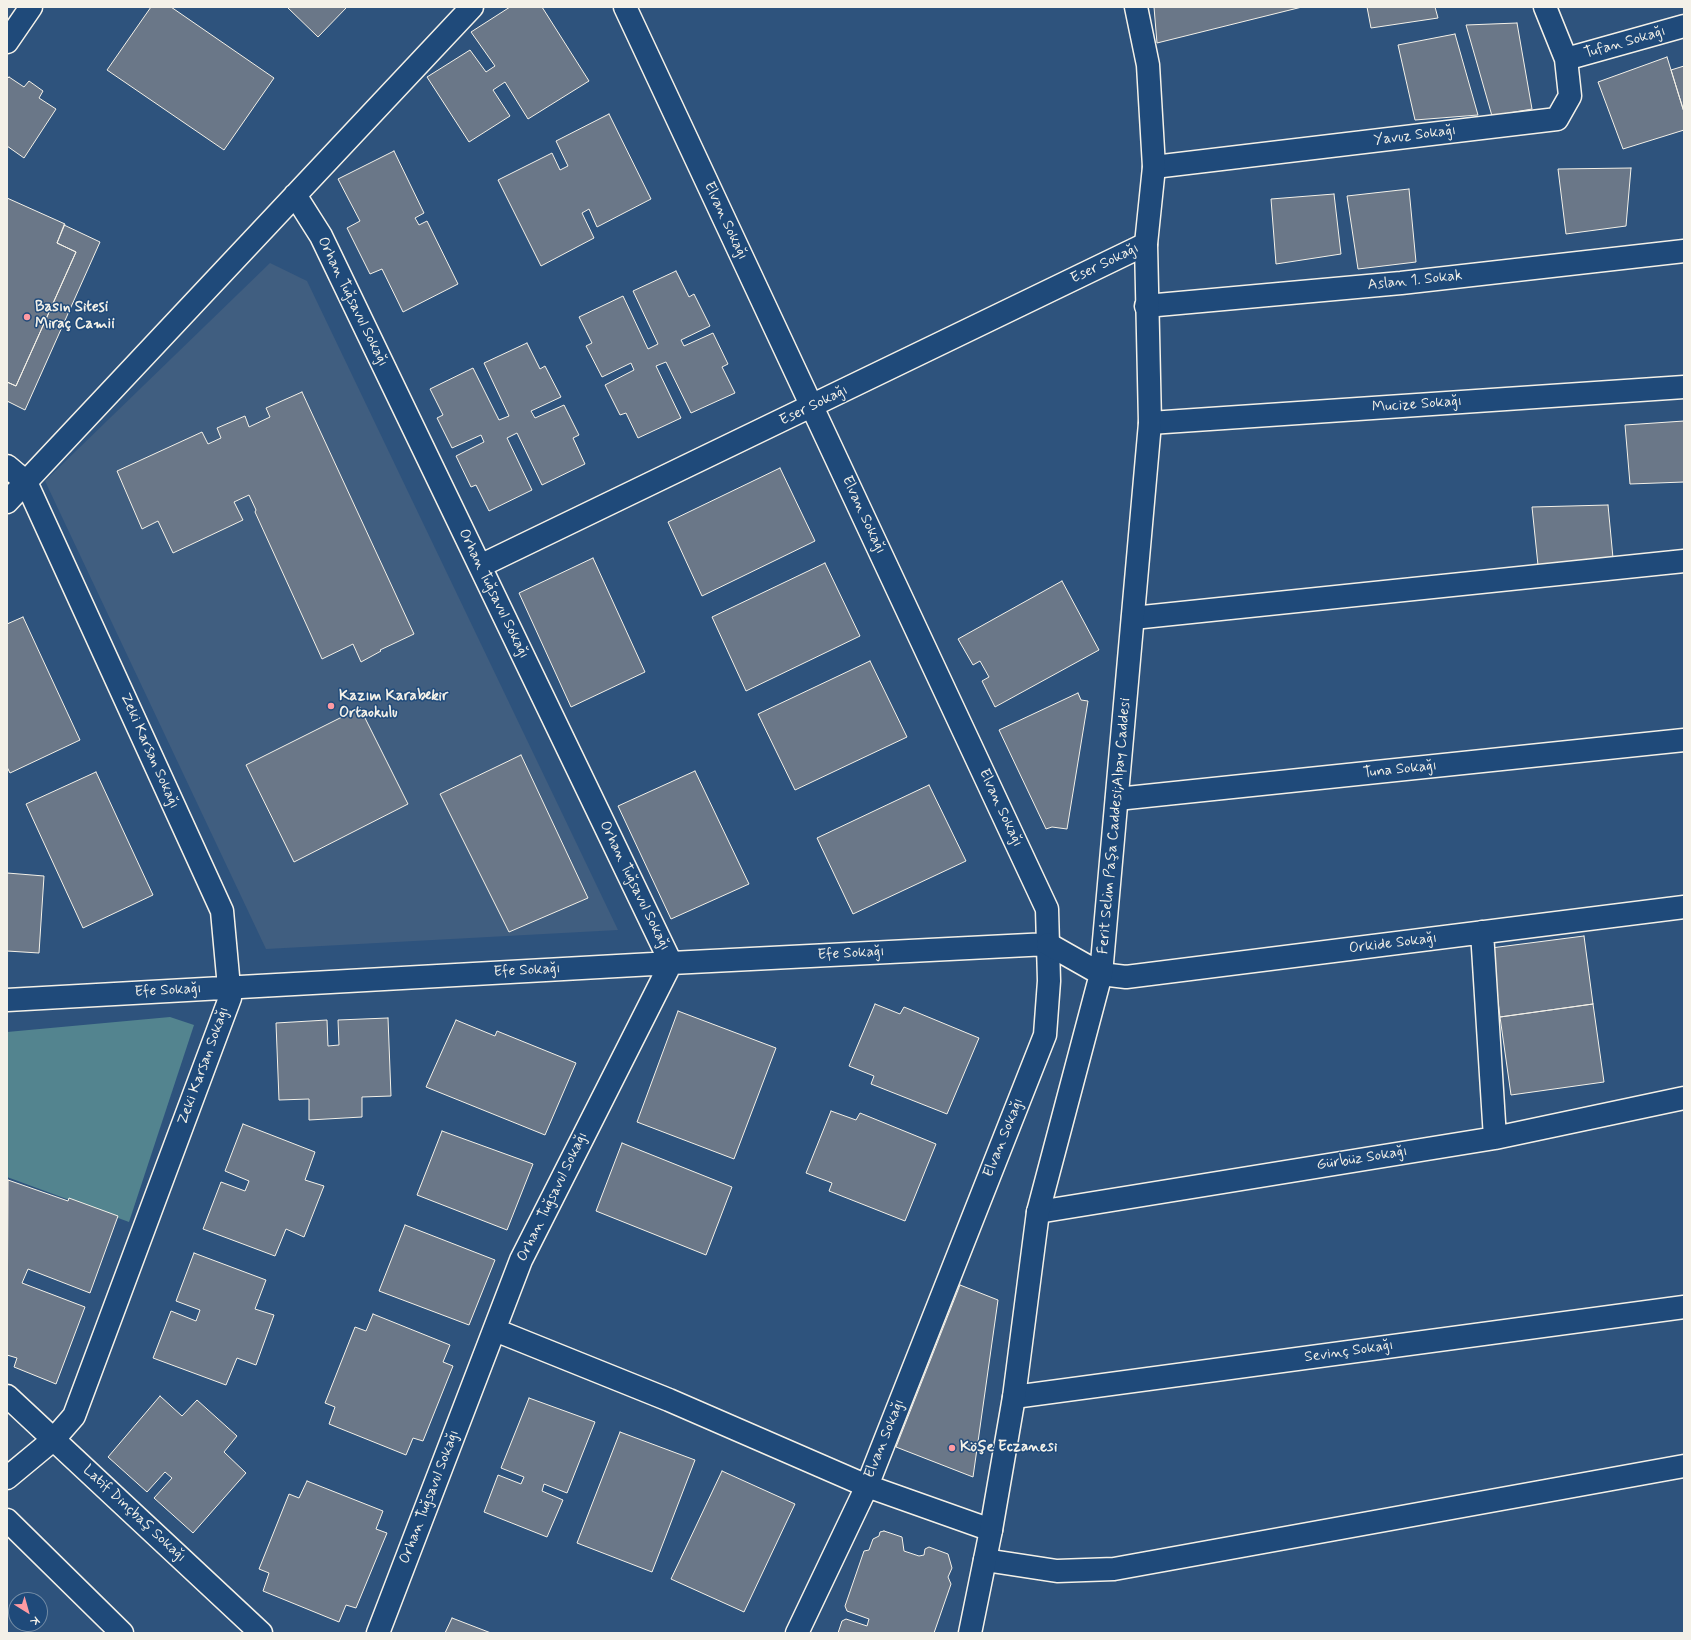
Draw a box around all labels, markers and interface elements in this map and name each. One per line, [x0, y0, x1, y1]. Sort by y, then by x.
street label: Tufan Sokağı [1582, 23, 1668, 63]
street label: Yavuz Sokağı [1373, 122, 1457, 150]
street label: Elvan Sokağı [699, 179, 751, 263]
street label: Orhan Tuğsavul Sokağı [313, 234, 391, 370]
street label: Eser Sokağı [1068, 240, 1142, 288]
street label: Aslan 1. Sokak [1367, 267, 1463, 295]
place label: Basın Sitesi Miraç Camii [35, 299, 115, 334]
marker: Basın Sitesi Miraç Camii [22, 312, 32, 322]
street label: Eser Sokağı [777, 382, 851, 430]
street label: Mucize Sokağı [1371, 393, 1463, 417]
street label: Elvan Sokağı [837, 473, 889, 557]
street label: Orhan Tuğsavul Sokağı [454, 526, 532, 662]
place label: Kazım Karabekir Ortaokulu [339, 688, 448, 723]
street label: Zeki Karsan Sokağı [115, 690, 183, 812]
street label: Ferit Selim Paşa Caddesi;Alpay Caddesi [1095, 697, 1135, 955]
marker: Kazım Karabekir Ortaokulu [326, 701, 336, 711]
street label: Tuna Sokağı [1362, 757, 1438, 783]
street label: Elvan Sokağı [974, 766, 1026, 850]
street label: Orhan Tuğsavul Sokağı [595, 818, 673, 954]
street label: Orkide Sokağı [1348, 930, 1438, 958]
street label: Efe Sokağı [817, 943, 885, 965]
street label: Efe Sokağı [493, 960, 561, 982]
street label: Efe Sokağı [134, 980, 202, 1002]
street label: Zeki Karsan Sokağı [174, 1004, 234, 1128]
street label: Elvan Sokağı [980, 1096, 1028, 1180]
street label: Orhan Tuğsavul Sokağı [514, 1129, 592, 1265]
street label: Gürbüz Sokağı [1315, 1143, 1409, 1175]
street label: Sevinç Sokağı [1303, 1337, 1395, 1367]
street label: Elvan Sokağı [861, 1397, 909, 1481]
street label: Orhan Tuğsavul Sokağı [396, 1427, 464, 1567]
place label: Köşe Eczanesi [960, 1439, 1057, 1457]
marker: Köşe Eczanesi [947, 1443, 957, 1453]
street label: Latif Dinçbaş Sokağı [79, 1462, 189, 1566]
north arrow [8, 1592, 48, 1632]
text: K [27, 1613, 42, 1629]

